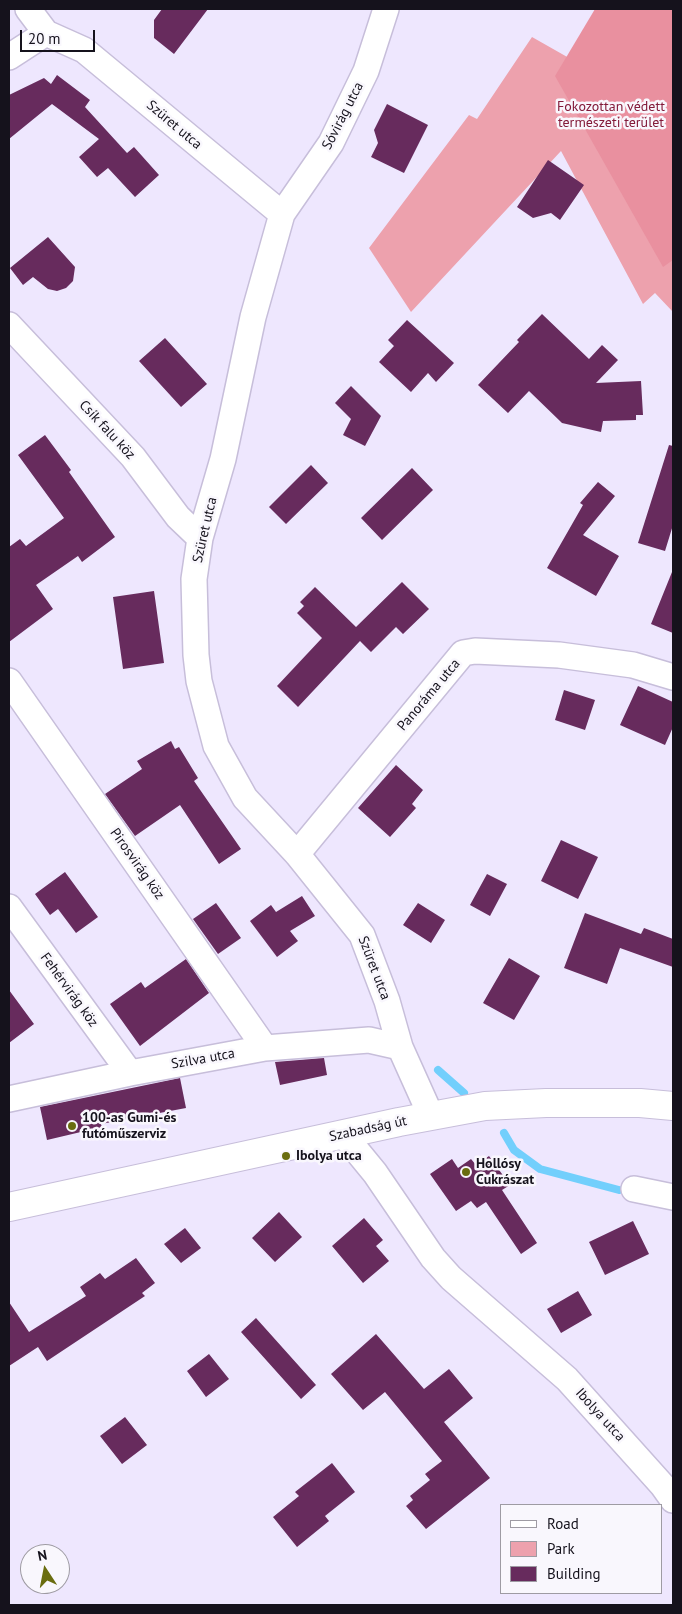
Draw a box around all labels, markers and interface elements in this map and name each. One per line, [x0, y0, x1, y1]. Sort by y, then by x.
scale bar [22, 20, 98, 52]
text: 20 m [28, 29, 61, 48]
street label: Sóvirág utca [319, 79, 367, 153]
street label: Szüret utca [143, 97, 205, 153]
park label: Fokozottan védett természeti terület [557, 99, 665, 132]
street label: Csík falu köz [75, 397, 139, 463]
street label: Szüret utca [189, 495, 221, 565]
street label: Panoráma utca [394, 656, 464, 734]
street label: Pirosvirág köz [106, 825, 168, 903]
street label: Szüret utca [354, 934, 394, 1002]
street label: Fehérvirág köz [37, 950, 101, 1030]
street label: Szilva utca [170, 1045, 236, 1073]
place label: 100-as Gumi-és futóműszerviz [82, 1110, 176, 1142]
street label: Szabadság út [328, 1113, 408, 1145]
marker: 100-as Gumi-és futóműszerviz [66, 1120, 78, 1132]
place label: Ibolya utca [296, 1148, 362, 1164]
marker: Ibolya utca [280, 1150, 292, 1162]
place label: Hollósy Cukrászat [476, 1156, 534, 1188]
marker: Hollósy Cukrászat [460, 1166, 472, 1178]
street label: Ibolya utca [572, 1385, 628, 1445]
legend [500, 1504, 662, 1594]
text: Road [547, 1514, 579, 1533]
text: Park [547, 1539, 575, 1558]
north arrow [20, 1544, 70, 1594]
text: N [36, 1546, 49, 1565]
text: Building [547, 1564, 601, 1583]

